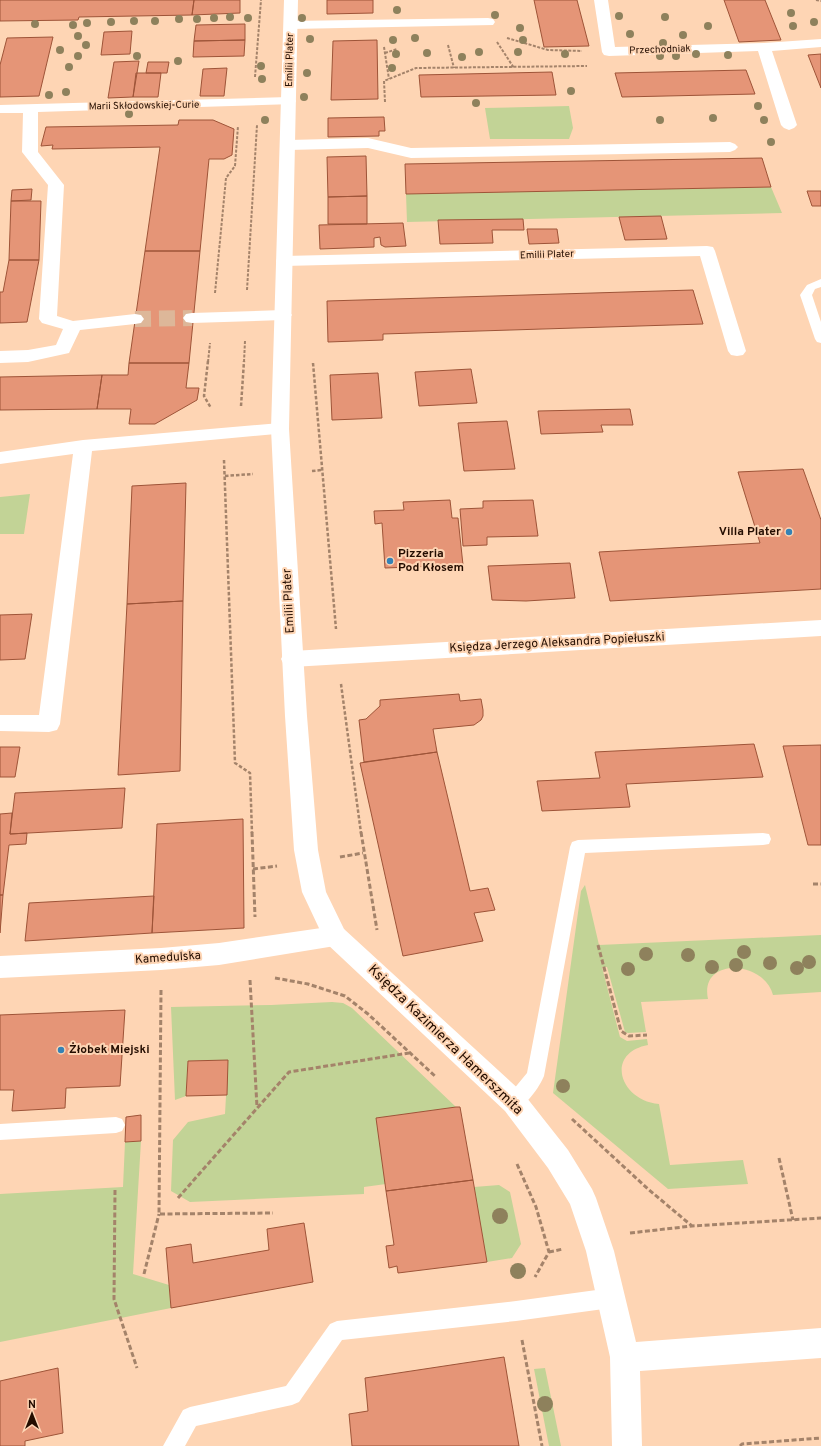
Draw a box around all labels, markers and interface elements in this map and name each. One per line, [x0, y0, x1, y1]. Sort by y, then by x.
street label: Emilii Plater [283, 33, 297, 87]
street label: Przechodniak [629, 42, 691, 58]
street label: Marii Skłodowskiej-Curie [89, 99, 199, 113]
street label: Emilii Plater [520, 248, 574, 262]
place label: Villa Plater [719, 524, 781, 540]
marker: Villa Plater [784, 527, 794, 537]
place label: Pizzeria Pod Kłosem [398, 546, 464, 576]
marker: Pizzeria Pod Kłosem [385, 556, 395, 566]
street label: Emilii Plater [279, 568, 299, 634]
street label: Księdza Jerzego Aleksandra Popiełuszki [449, 629, 665, 657]
street label: Kamedulska [135, 948, 201, 968]
street label: Księdza Kazimierza Hamerszmita [364, 961, 526, 1119]
place label: Żłobek Miejski [69, 1042, 150, 1058]
marker: Żłobek Miejski [56, 1045, 66, 1055]
north arrow [12, 1394, 52, 1434]
text: N [28, 1398, 36, 1412]

